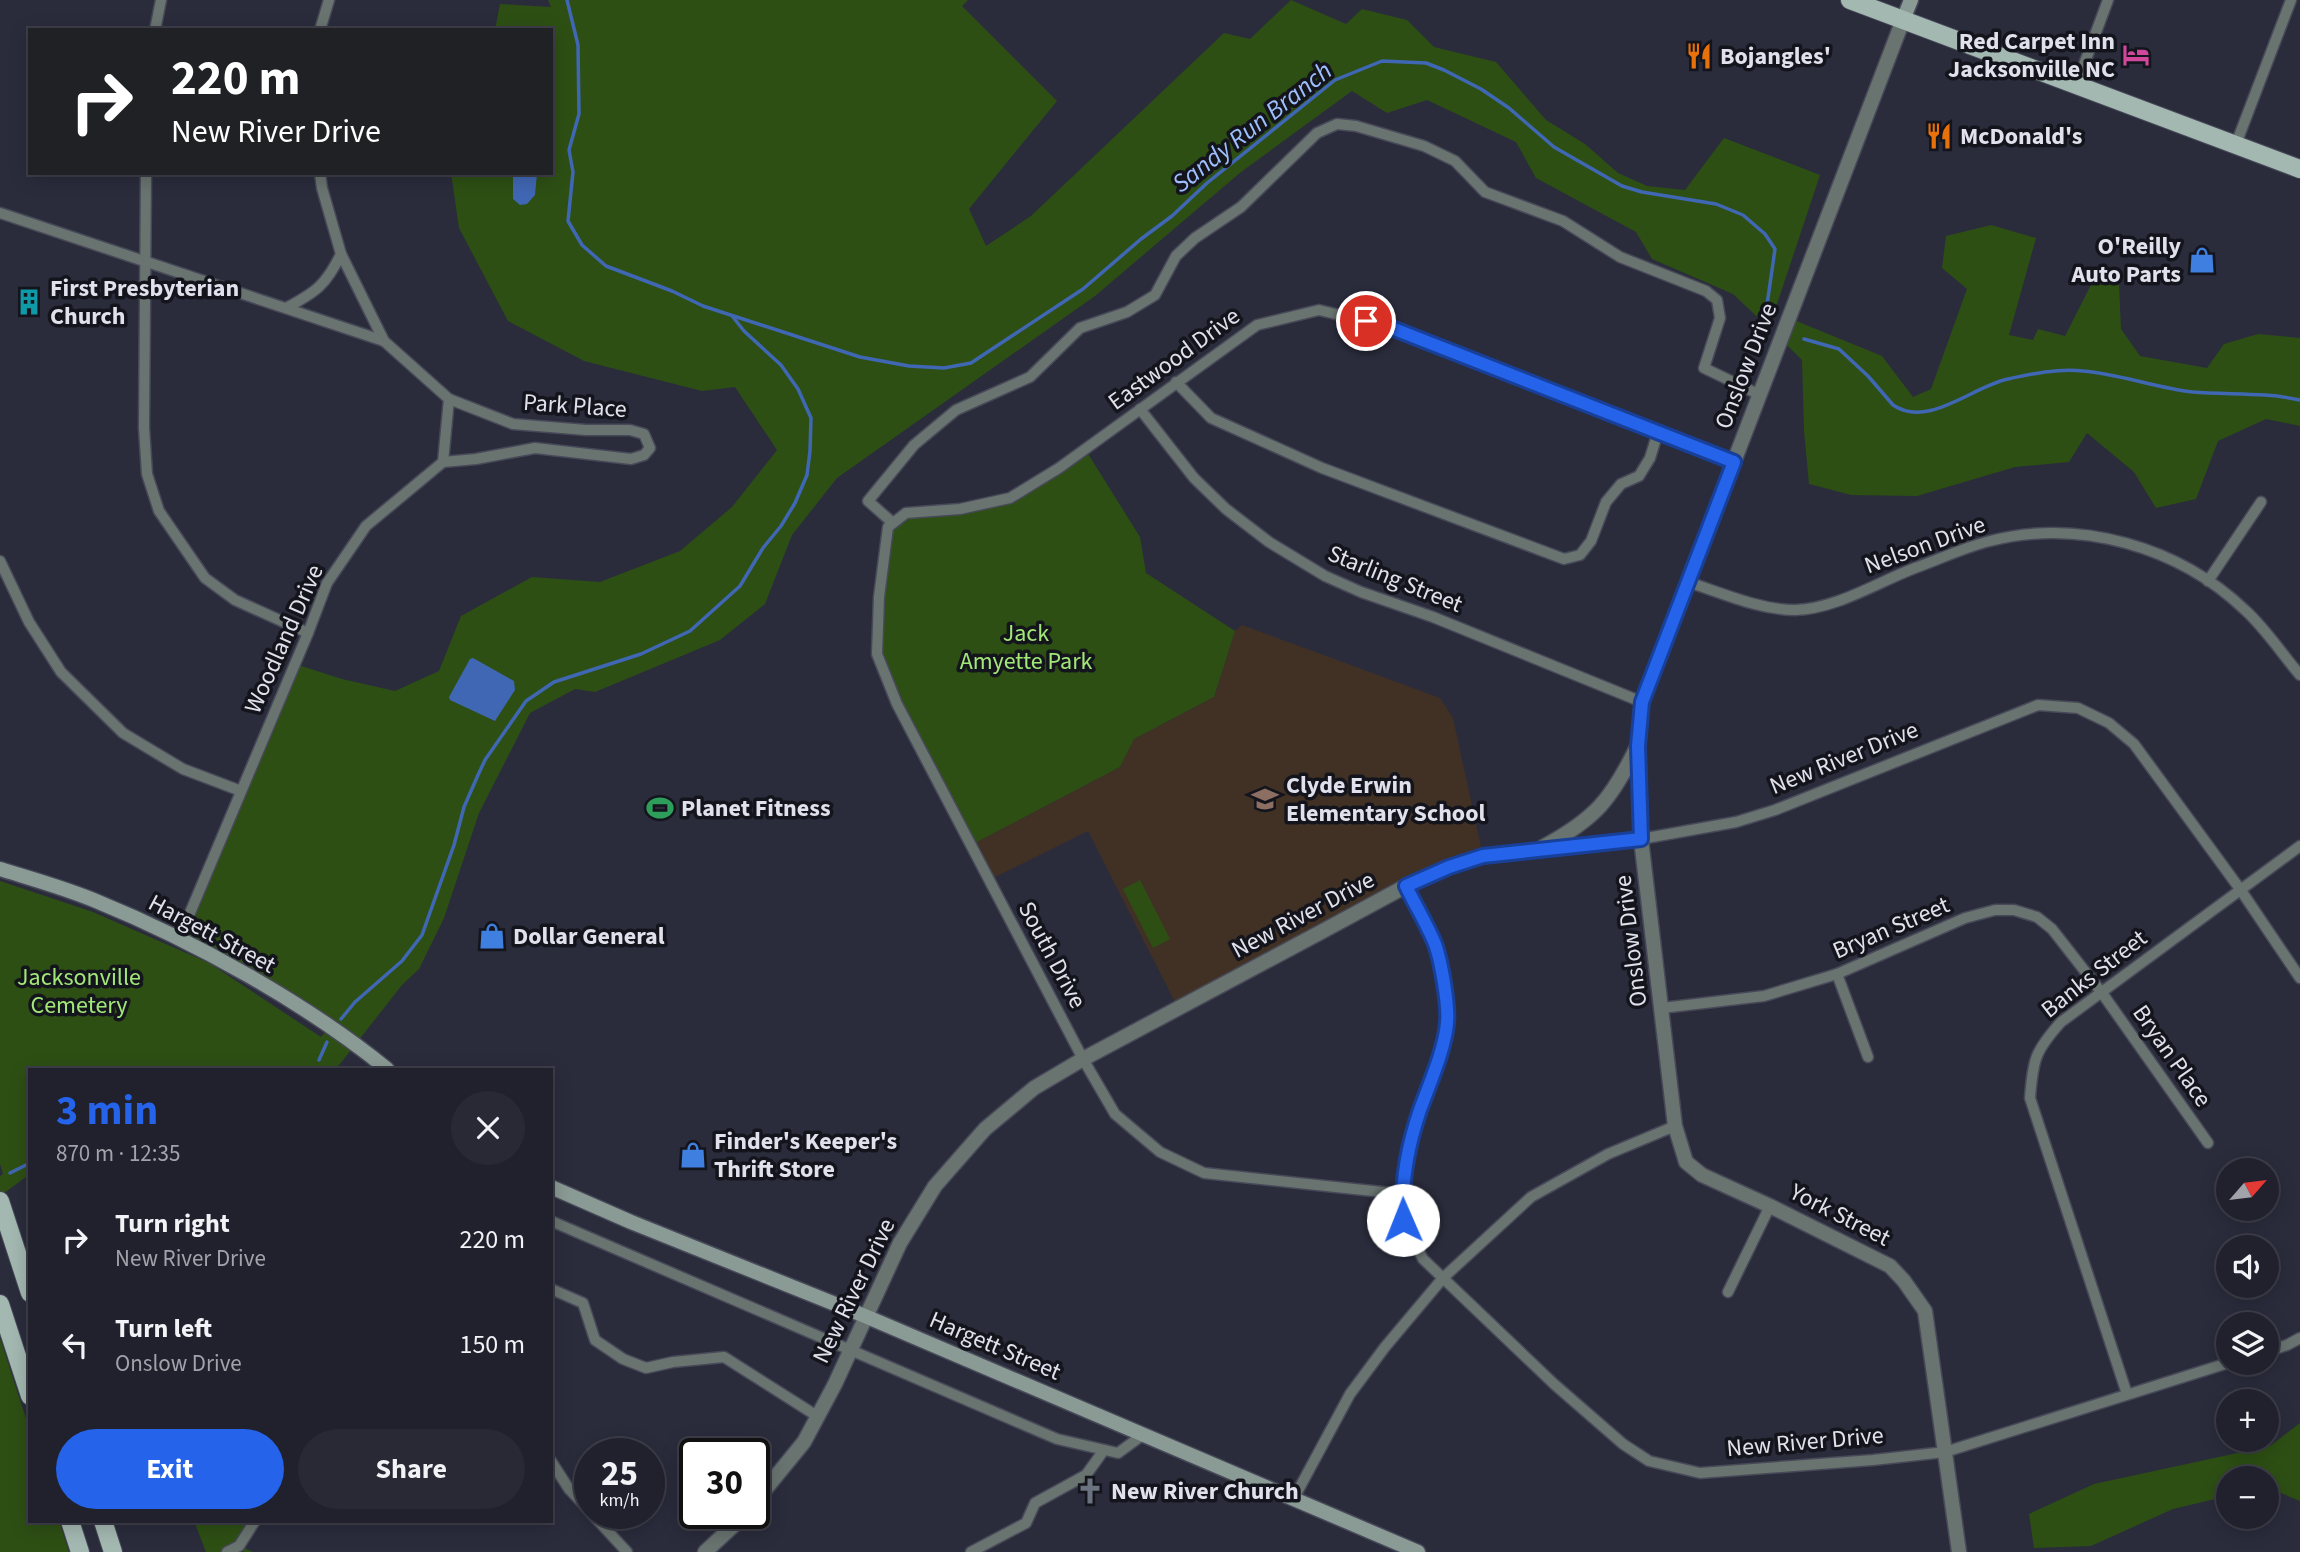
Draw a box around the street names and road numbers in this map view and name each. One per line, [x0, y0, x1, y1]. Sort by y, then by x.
street label: Onslow Drive [1706, 298, 1786, 434]
street label: Eastwood Drive [1101, 299, 1247, 419]
street label: Park Place [522, 385, 628, 427]
street label: Nelson Drive [1860, 507, 1990, 583]
street label: Starling Street [1322, 536, 1468, 622]
street label: Woodland Drive [236, 559, 332, 719]
street label: New River Drive [1765, 712, 1923, 804]
street label: New River Drive [1225, 863, 1381, 967]
street label: Onslow Drive [1606, 873, 1656, 1009]
street label: Hargett Street [142, 886, 282, 982]
street label: Bryan Street [1827, 888, 1955, 968]
street label: South Drive [1009, 895, 1095, 1015]
street label: Banks Street [2034, 921, 2154, 1027]
street label: Bryan Place [2124, 998, 2220, 1114]
street label: York Street [1783, 1174, 1896, 1255]
street label: New River Drive [804, 1213, 904, 1369]
street label: Hargett Street [924, 1303, 1066, 1389]
street label: New River Drive [1725, 1418, 1885, 1466]

